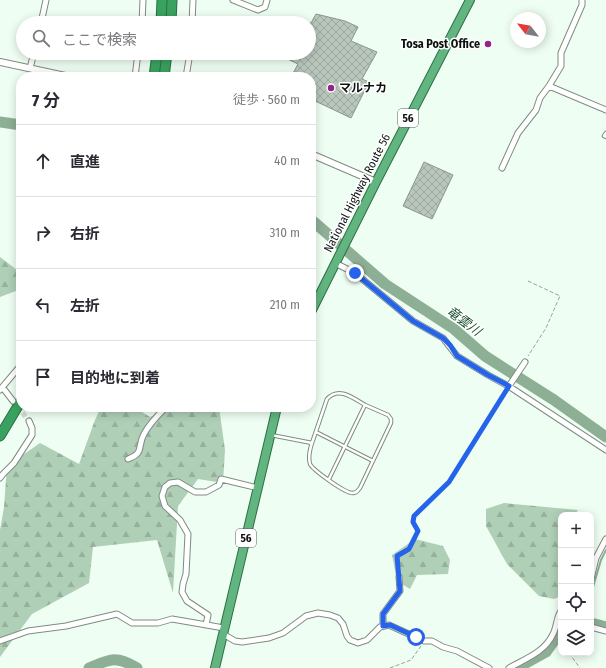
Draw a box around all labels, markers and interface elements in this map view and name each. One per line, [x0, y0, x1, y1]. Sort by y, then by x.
north arrow [510, 12, 546, 48]
search box [16, 16, 316, 60]
icon: search [30, 27, 52, 49]
text: ここで検索 [62, 31, 137, 49]
place label: Tosa Post Office [401, 37, 480, 51]
marker: Tosa Post Office [483, 39, 493, 49]
place label: マルナカ [339, 81, 387, 95]
marker: マルナカ [326, 83, 336, 93]
text: 7 分 [32, 90, 60, 111]
text: 徒歩 · 560 m [233, 92, 300, 107]
road number: 56 [398, 109, 418, 127]
street label: National Highway Route 56 [321, 131, 393, 255]
icon: ahead [32, 150, 54, 172]
text: 直進 [70, 153, 100, 171]
text: 40 m [274, 153, 300, 168]
icon: right [32, 222, 54, 244]
text: 右折 [70, 225, 100, 243]
text: 310 m [270, 225, 300, 240]
route end [346, 264, 364, 282]
icon: left [32, 294, 54, 316]
text: 左折 [70, 297, 100, 315]
text: 210 m [270, 297, 300, 312]
water label: 竜雲川 [444, 303, 486, 340]
icon: arrive [32, 366, 54, 388]
text: 目的地に到着 [70, 369, 160, 387]
map controls [558, 512, 594, 656]
button: + [558, 512, 594, 548]
road number: 56 [236, 529, 256, 547]
button: − [558, 548, 594, 584]
button: locate [558, 584, 594, 620]
button: layers [558, 620, 594, 656]
route start [407, 628, 425, 646]

